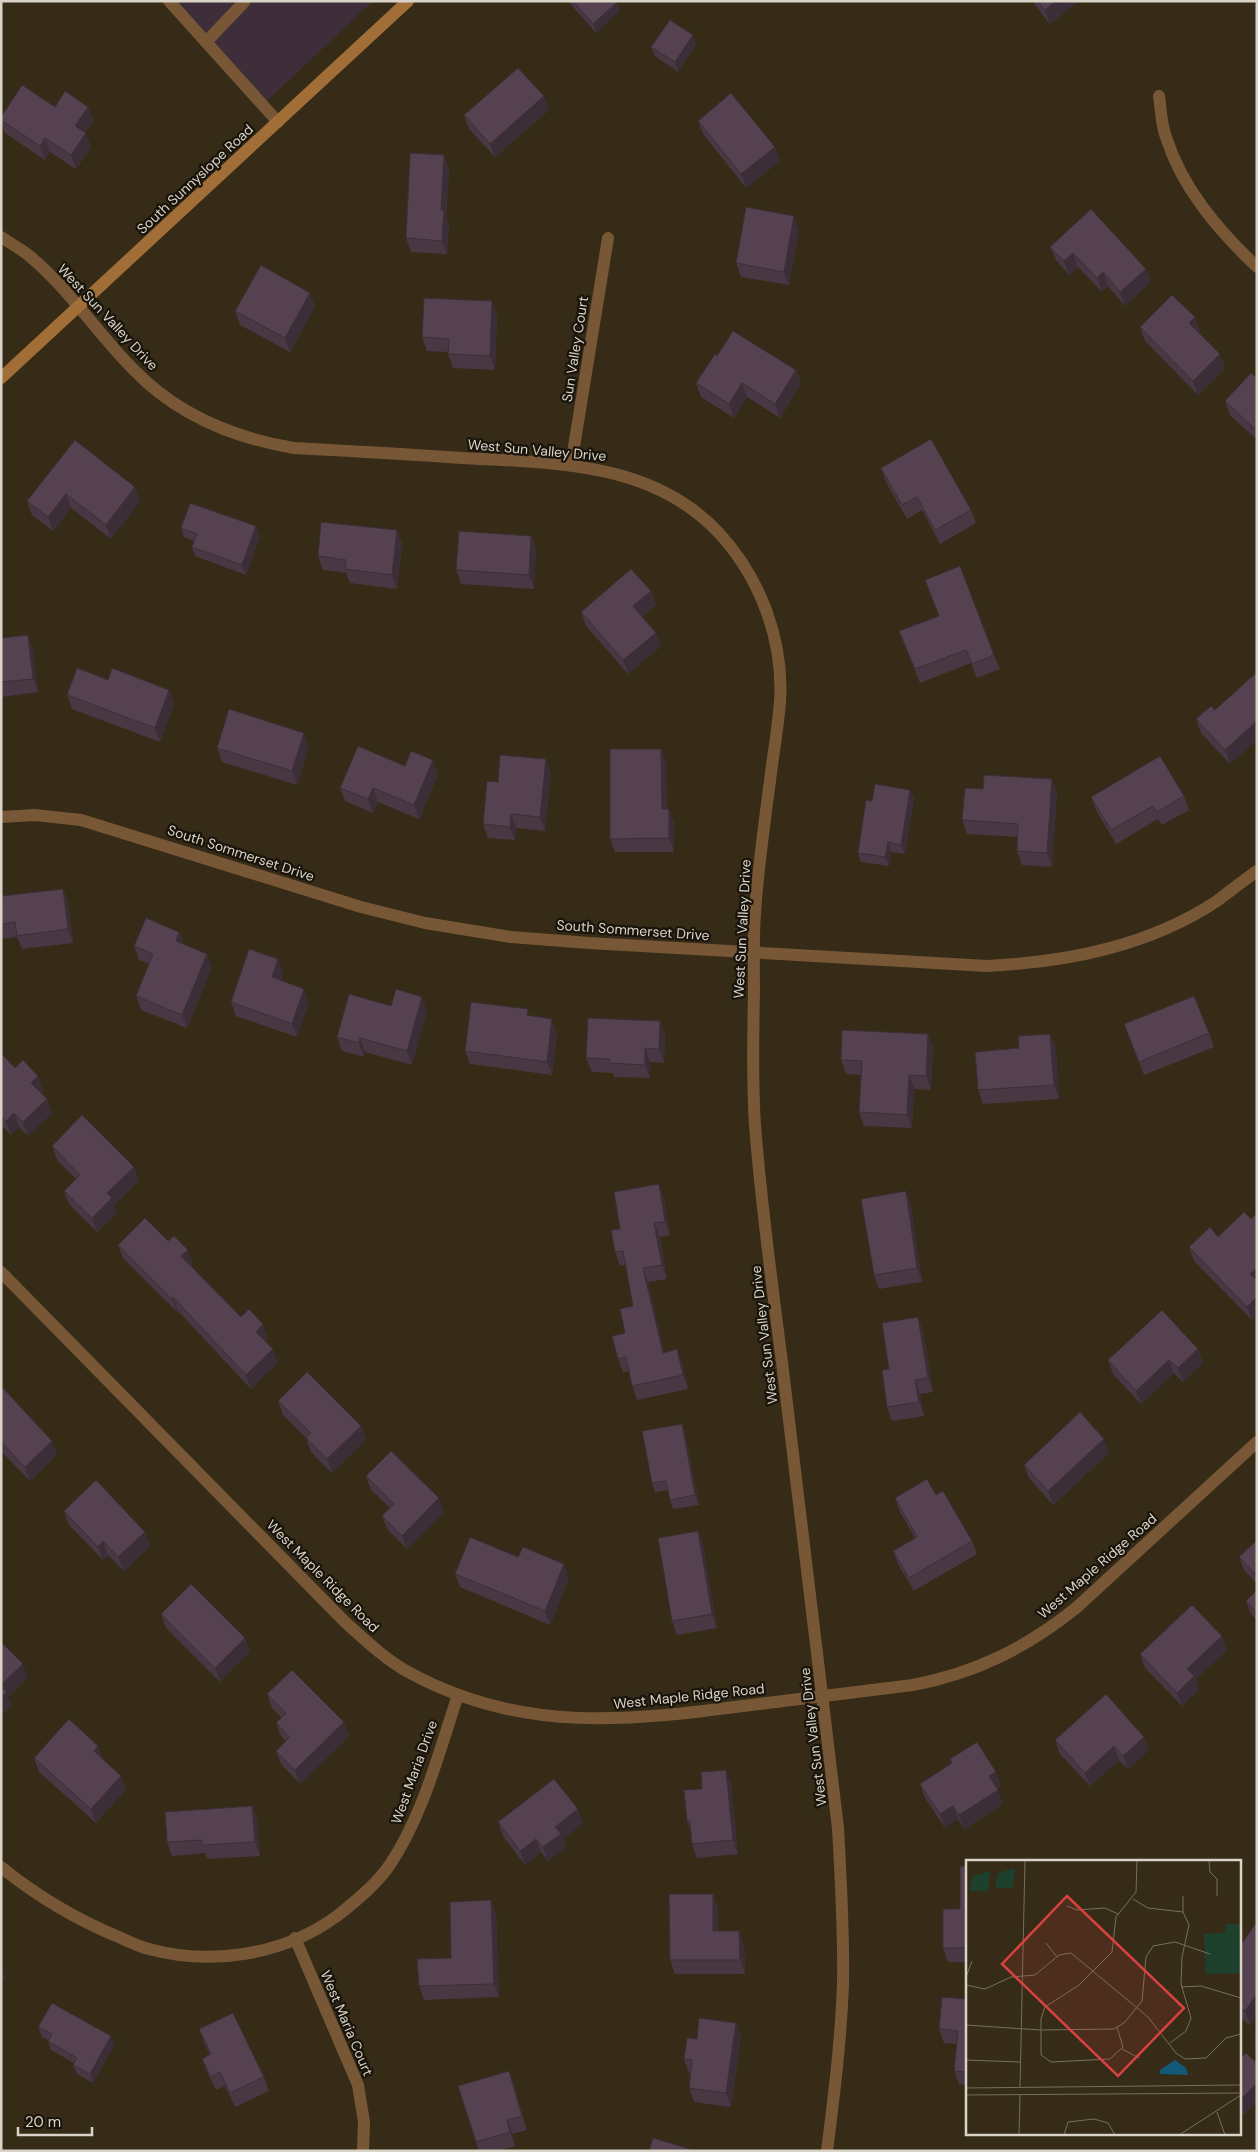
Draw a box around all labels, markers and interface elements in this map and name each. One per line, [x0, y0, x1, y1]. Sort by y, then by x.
street label: South Sunnyslope Road [133, 120, 257, 238]
street label: West Sun Valley Drive [54, 260, 162, 374]
street label: Sun Valley Court [558, 295, 592, 403]
street label: West Sun Valley Drive [467, 435, 607, 465]
street label: South Sommerset Drive [165, 821, 317, 885]
street label: West Sun Valley Drive [729, 859, 755, 999]
street label: South Sommerset Drive [556, 916, 710, 944]
street label: West Sun Valley Drive [747, 1265, 781, 1405]
street label: West Maple Ridge Road [1034, 1509, 1160, 1623]
street label: West Maple Ridge Road [263, 1516, 383, 1636]
street label: West Sun Valley Drive [796, 1667, 830, 1807]
street label: West Maple Ridge Road [613, 1679, 765, 1713]
street label: West Maria Drive [387, 1718, 441, 1826]
inset map [966, 1860, 1240, 2134]
street label: West Maria Court [317, 1967, 377, 2079]
scale bar [18, 2104, 91, 2136]
text: 20 m [25, 2112, 61, 2132]

